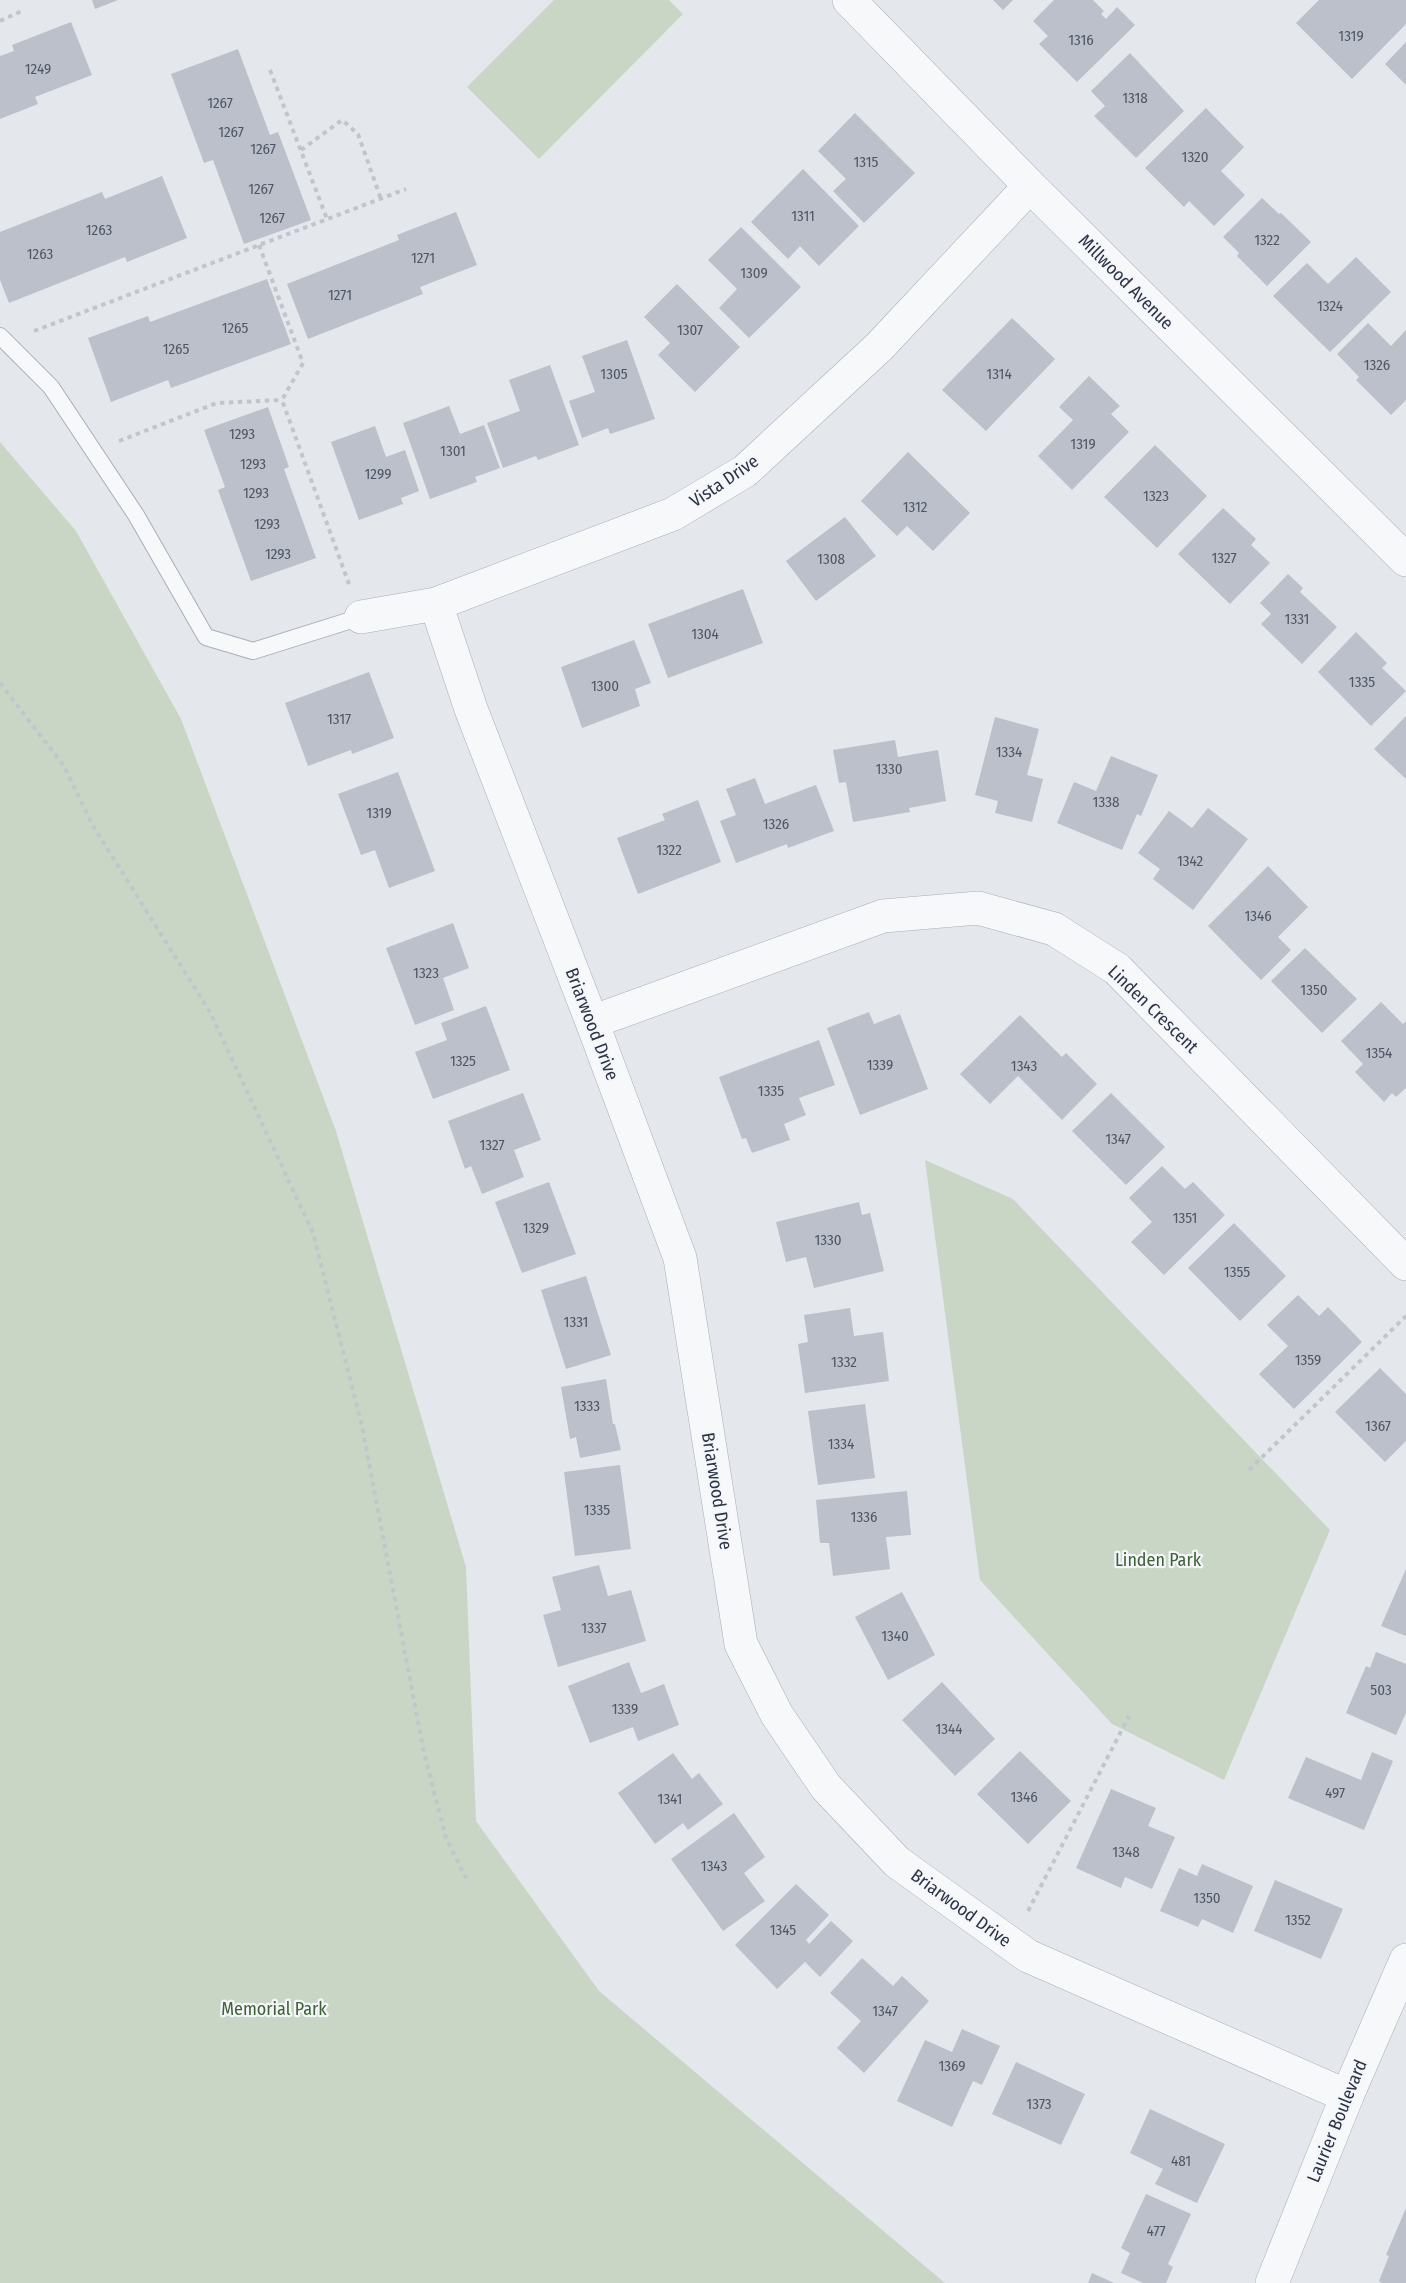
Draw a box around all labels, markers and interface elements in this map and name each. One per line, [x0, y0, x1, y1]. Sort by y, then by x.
house number: 1319 [1338, 27, 1364, 45]
house number: 1316 [1068, 31, 1094, 49]
house number: 1249 [25, 60, 51, 78]
house number: 1318 [1122, 89, 1148, 107]
house number: 1267 [207, 94, 233, 112]
house number: 1267 [218, 123, 244, 141]
house number: 1267 [250, 140, 276, 158]
house number: 1320 [1182, 148, 1208, 166]
house number: 1315 [854, 153, 879, 171]
house number: 1267 [248, 180, 274, 198]
house number: 1311 [791, 207, 815, 225]
house number: 1267 [259, 209, 285, 227]
house number: 1263 [86, 221, 113, 239]
street label: Millwood Avenue [1074, 230, 1178, 334]
house number: 1322 [1254, 231, 1280, 249]
house number: 1263 [27, 245, 54, 263]
house number: 1271 [411, 249, 435, 267]
house number: 1309 [740, 264, 768, 282]
house number: 1271 [328, 286, 352, 304]
house number: 1324 [1317, 297, 1343, 315]
house number: 1265 [222, 319, 248, 337]
house number: 1307 [677, 321, 703, 339]
house number: 1265 [163, 340, 189, 358]
house number: 1326 [1364, 356, 1390, 374]
house number: 1305 [600, 365, 628, 383]
house number: 1314 [986, 365, 1012, 383]
house number: 1293 [229, 425, 255, 443]
house number: 1319 [1070, 435, 1096, 453]
house number: 1301 [440, 442, 466, 460]
street label: Vista Drive [685, 450, 763, 512]
house number: 1293 [240, 455, 266, 473]
house number: 1299 [365, 465, 391, 483]
house number: 1293 [243, 484, 269, 502]
house number: 1323 [1143, 487, 1169, 505]
house number: 1312 [903, 498, 928, 516]
house number: 1293 [254, 515, 280, 533]
house number: 1293 [265, 545, 291, 563]
house number: 1327 [1211, 549, 1237, 567]
house number: 1308 [817, 550, 845, 568]
house number: 1331 [1285, 610, 1309, 628]
house number: 1304 [691, 625, 719, 643]
house number: 1335 [1349, 673, 1375, 691]
house number: 1300 [591, 677, 619, 695]
house number: 1317 [327, 710, 351, 728]
house number: 1334 [996, 743, 1022, 761]
house number: 1330 [875, 760, 903, 778]
house number: 1338 [1093, 793, 1119, 811]
house number: 1319 [366, 804, 392, 822]
house number: 1326 [763, 815, 789, 833]
house number: 1322 [656, 841, 682, 859]
house number: 1342 [1177, 852, 1203, 870]
house number: 1346 [1244, 907, 1272, 925]
street label: Linden Crescent [1103, 960, 1203, 1058]
house number: 1323 [413, 964, 439, 982]
street label: Briarwood Drive [561, 965, 624, 1083]
house number: 1350 [1300, 981, 1328, 999]
house number: 1354 [1366, 1044, 1392, 1062]
house number: 1325 [450, 1052, 476, 1070]
house number: 1339 [867, 1056, 893, 1074]
house number: 1343 [1011, 1057, 1037, 1075]
house number: 1335 [758, 1082, 784, 1100]
house number: 1347 [1105, 1130, 1131, 1148]
house number: 1327 [479, 1136, 505, 1154]
house number: 1351 [1173, 1209, 1197, 1227]
house number: 1329 [523, 1219, 549, 1237]
house number: 1330 [814, 1231, 842, 1249]
house number: 1355 [1224, 1263, 1250, 1281]
house number: 1331 [564, 1313, 588, 1331]
house number: 1359 [1295, 1351, 1321, 1369]
house number: 1332 [831, 1353, 857, 1371]
house number: 1333 [574, 1397, 600, 1415]
house number: 1367 [1365, 1417, 1391, 1435]
street label: Briarwood Drive [697, 1431, 737, 1551]
house number: 1334 [828, 1435, 854, 1453]
house number: 1335 [584, 1501, 610, 1519]
house number: 1336 [851, 1508, 877, 1526]
park label: Linden Park [1115, 1549, 1202, 1571]
house number: 1337 [581, 1619, 607, 1637]
house number: 1340 [881, 1627, 909, 1645]
house number: 503 [1370, 1681, 1392, 1699]
house number: 1339 [612, 1700, 638, 1718]
house number: 1344 [935, 1720, 963, 1738]
house number: 497 [1325, 1784, 1345, 1802]
house number: 1346 [1010, 1788, 1038, 1806]
house number: 1341 [658, 1790, 682, 1808]
house number: 1348 [1112, 1843, 1140, 1861]
house number: 1343 [701, 1857, 727, 1875]
street label: Briarwood Drive [907, 1864, 1015, 1952]
house number: 1350 [1193, 1889, 1221, 1907]
house number: 1352 [1285, 1911, 1311, 1929]
house number: 1345 [770, 1921, 796, 1939]
park label: Memorial Park [221, 1998, 327, 2020]
house number: 1347 [872, 2002, 898, 2020]
street label: Laurier Boulevard [1302, 2056, 1372, 2186]
house number: 1369 [938, 2057, 966, 2075]
house number: 1373 [1026, 2095, 1052, 2113]
house number: 481 [1171, 2152, 1191, 2170]
house number: 477 [1146, 2222, 1166, 2240]

